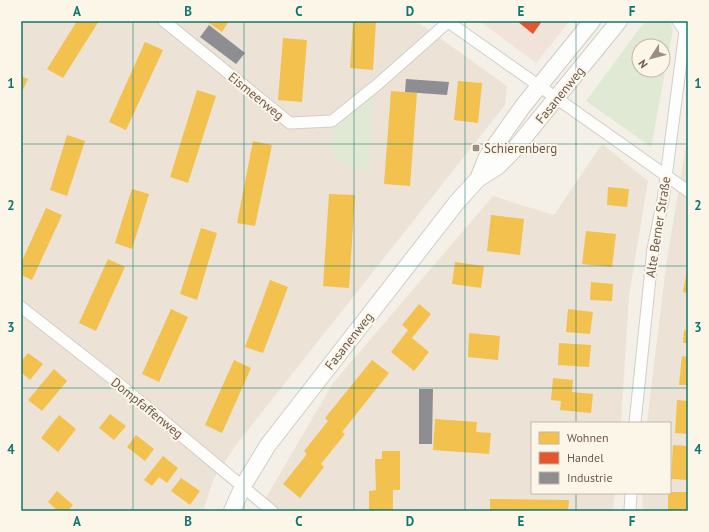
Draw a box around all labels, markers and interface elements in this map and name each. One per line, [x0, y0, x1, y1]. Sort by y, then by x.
text: A [73, 3, 81, 20]
text: B [184, 3, 192, 20]
text: C [295, 3, 303, 20]
text: D [406, 3, 414, 20]
text: E [518, 3, 525, 20]
text: F [629, 3, 636, 20]
north arrow [631, 38, 671, 78]
text: N [635, 57, 651, 71]
street label: Fasanenweg [532, 63, 588, 127]
street label: Eismeerweg [225, 68, 287, 124]
text: 1 [7, 75, 15, 92]
text: 1 [694, 75, 702, 92]
place label: Schierenberg [484, 140, 557, 157]
marker: Schierenberg [471, 143, 481, 153]
street label: Alte Berner Straße [642, 175, 674, 279]
text: 2 [7, 197, 15, 214]
text: 2 [694, 197, 702, 214]
street label: Fasanenweg [321, 309, 377, 373]
text: 3 [7, 319, 15, 336]
text: 3 [694, 319, 702, 336]
street label: Dompfaffenweg [107, 374, 187, 442]
legend [531, 422, 671, 494]
text: Wohnen [567, 430, 609, 445]
text: 4 [7, 441, 15, 458]
text: 4 [694, 441, 702, 458]
text: Handel [567, 450, 604, 465]
text: Industrie [567, 470, 613, 485]
text: A [73, 513, 81, 530]
text: B [184, 513, 192, 530]
text: C [295, 513, 303, 530]
text: D [406, 513, 414, 530]
text: E [518, 513, 525, 530]
text: F [629, 513, 636, 530]

